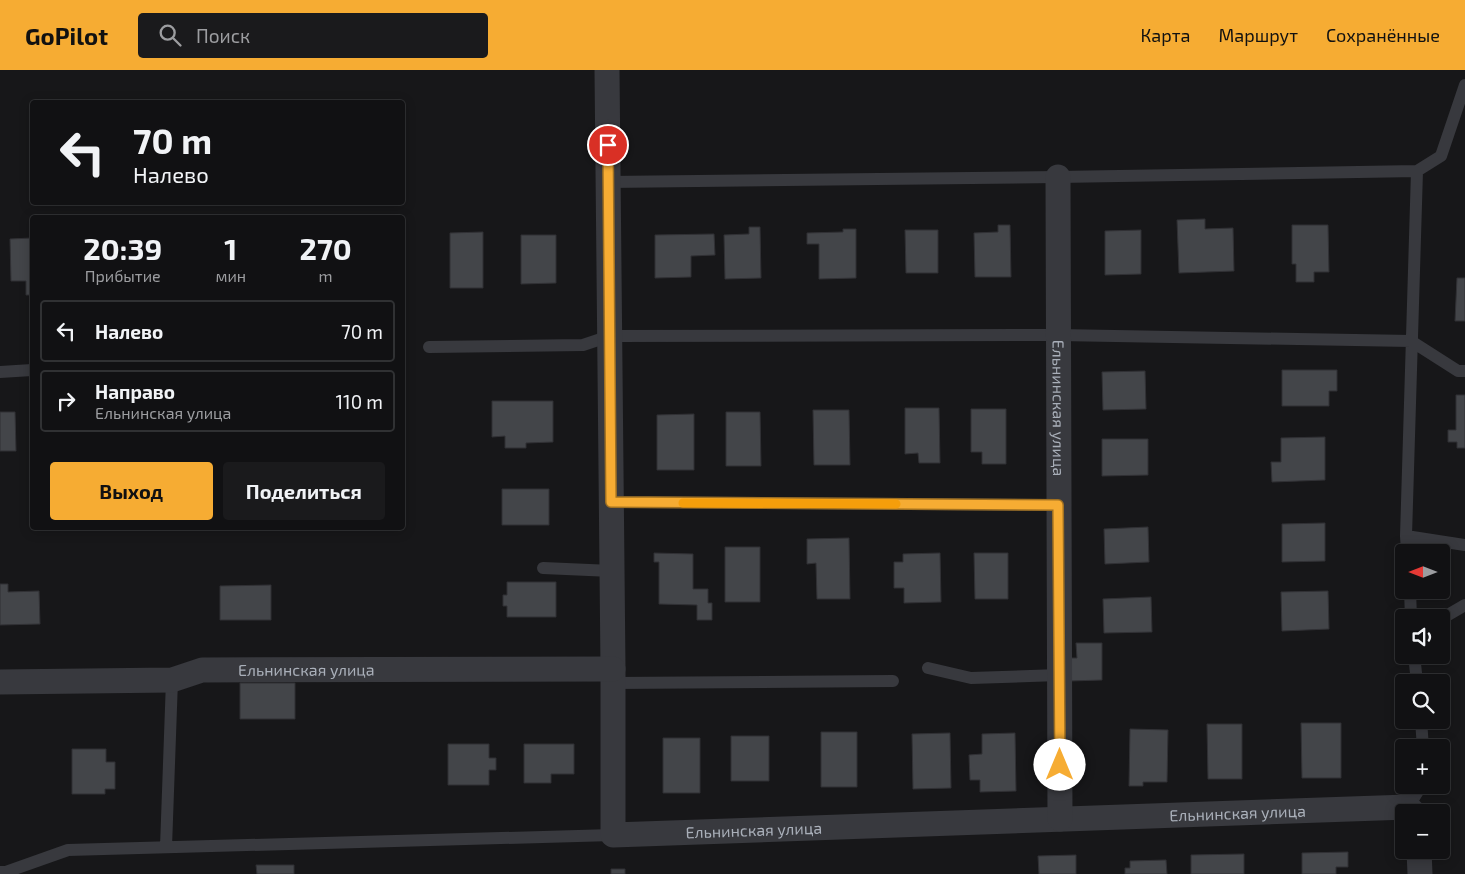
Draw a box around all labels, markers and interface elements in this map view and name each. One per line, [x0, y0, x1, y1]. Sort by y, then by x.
search box [138, 13, 488, 58]
text: GoPilot [25, 21, 108, 50]
icon: search [156, 21, 184, 49]
text: Поиск [196, 24, 250, 47]
text: Карта [1140, 24, 1190, 46]
text: Маршрут [1218, 24, 1298, 46]
text: Сохранённые [1326, 24, 1440, 46]
text: 70 m [133, 119, 212, 161]
icon: left [50, 120, 115, 185]
pin [587, 124, 629, 166]
icon: arrive [594, 131, 622, 159]
text: Налево [133, 161, 209, 187]
text: 20:39 [83, 230, 162, 266]
text: 1 [224, 230, 237, 266]
text: 270 [299, 230, 352, 266]
text: Прибытие [85, 266, 161, 285]
text: мин [215, 266, 246, 285]
text: m [319, 266, 333, 285]
icon: left [52, 317, 80, 345]
text: Налево [95, 320, 163, 343]
text: 70 m [341, 320, 383, 343]
street label: Ельнинская улица [1049, 340, 1069, 476]
text: Направо [95, 380, 175, 403]
icon: right [52, 387, 80, 415]
text: 110 m [336, 390, 383, 413]
text: Ельнинская улица [95, 403, 231, 422]
button: Выход [50, 462, 213, 520]
button: Поделиться [223, 462, 385, 520]
north arrow [1395, 544, 1450, 599]
map controls [1395, 544, 1450, 859]
button: sound [1395, 609, 1450, 664]
street label: Ельнинская улица [238, 660, 375, 680]
button: search [1395, 674, 1450, 729]
position arrow [1033, 738, 1085, 790]
button: + [1395, 739, 1450, 794]
street label: Ельнинская улица [1169, 801, 1306, 824]
button: − [1395, 804, 1450, 859]
street label: Ельнинская улица [685, 818, 822, 841]

